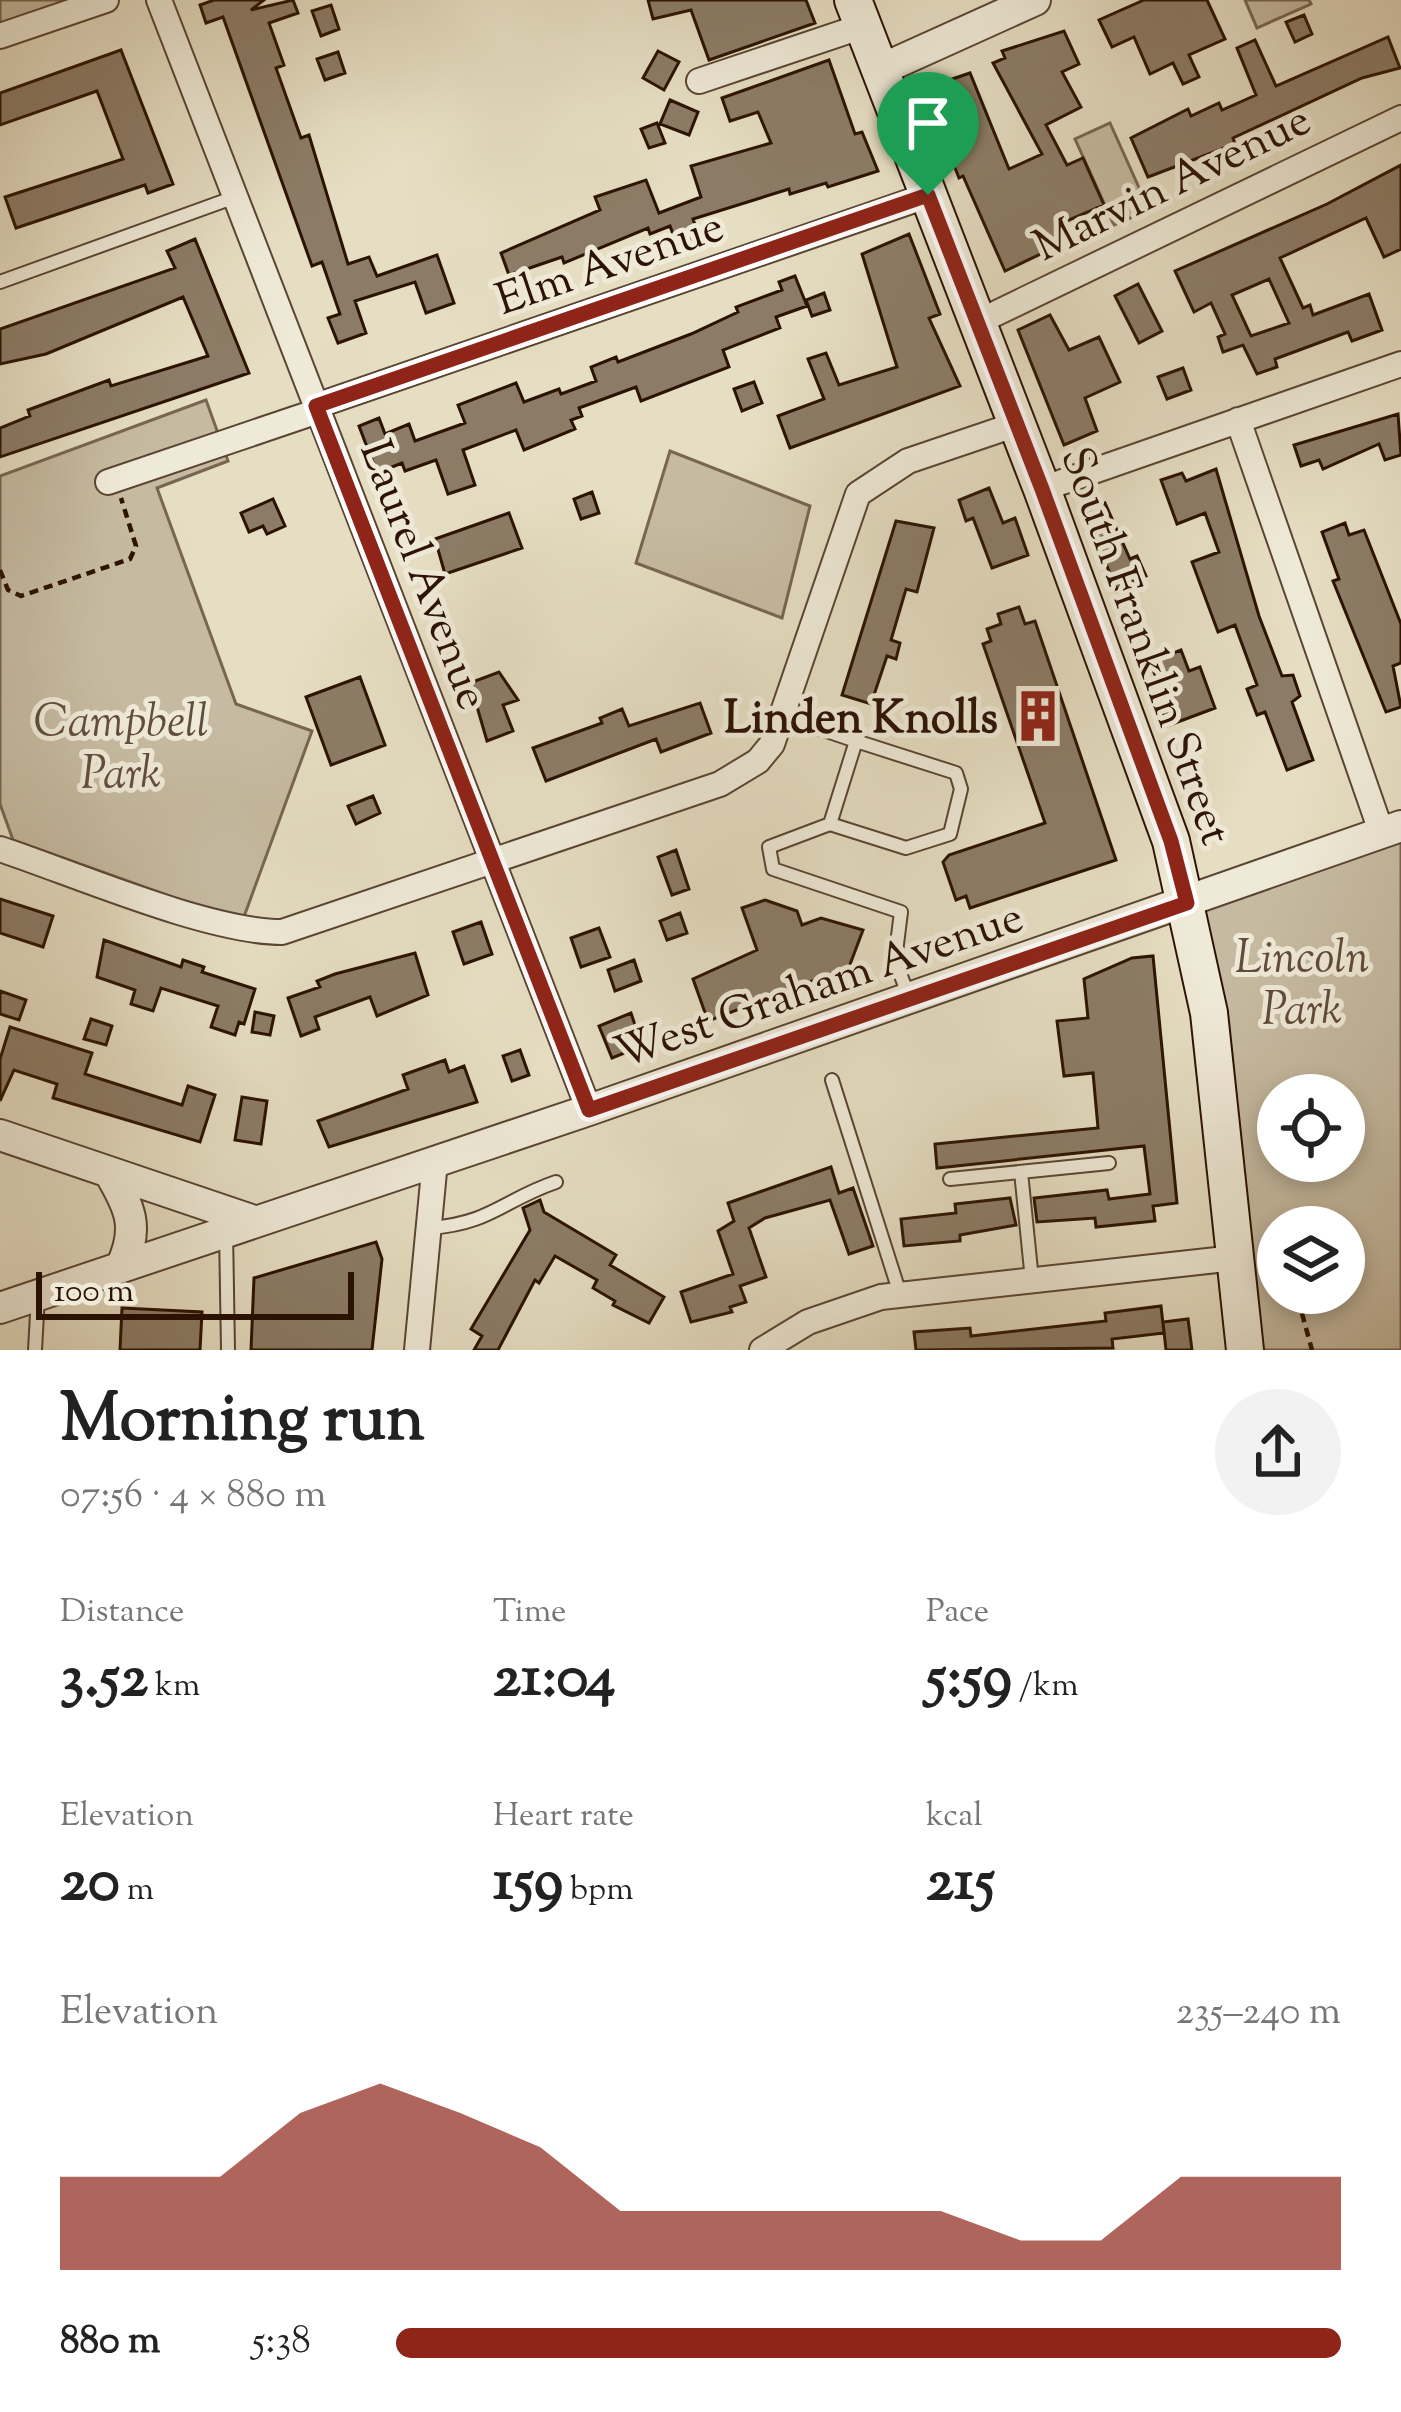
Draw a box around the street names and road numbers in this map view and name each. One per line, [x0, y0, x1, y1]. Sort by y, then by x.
street label: Marvin Avenue [1024, 91, 1323, 281]
street label: Elm Avenue [488, 197, 733, 335]
street label: Laurel Avenue [340, 432, 502, 720]
street label: South Franklin Street [1041, 439, 1245, 855]
street label: West Graham Avenue [607, 888, 1033, 1089]

